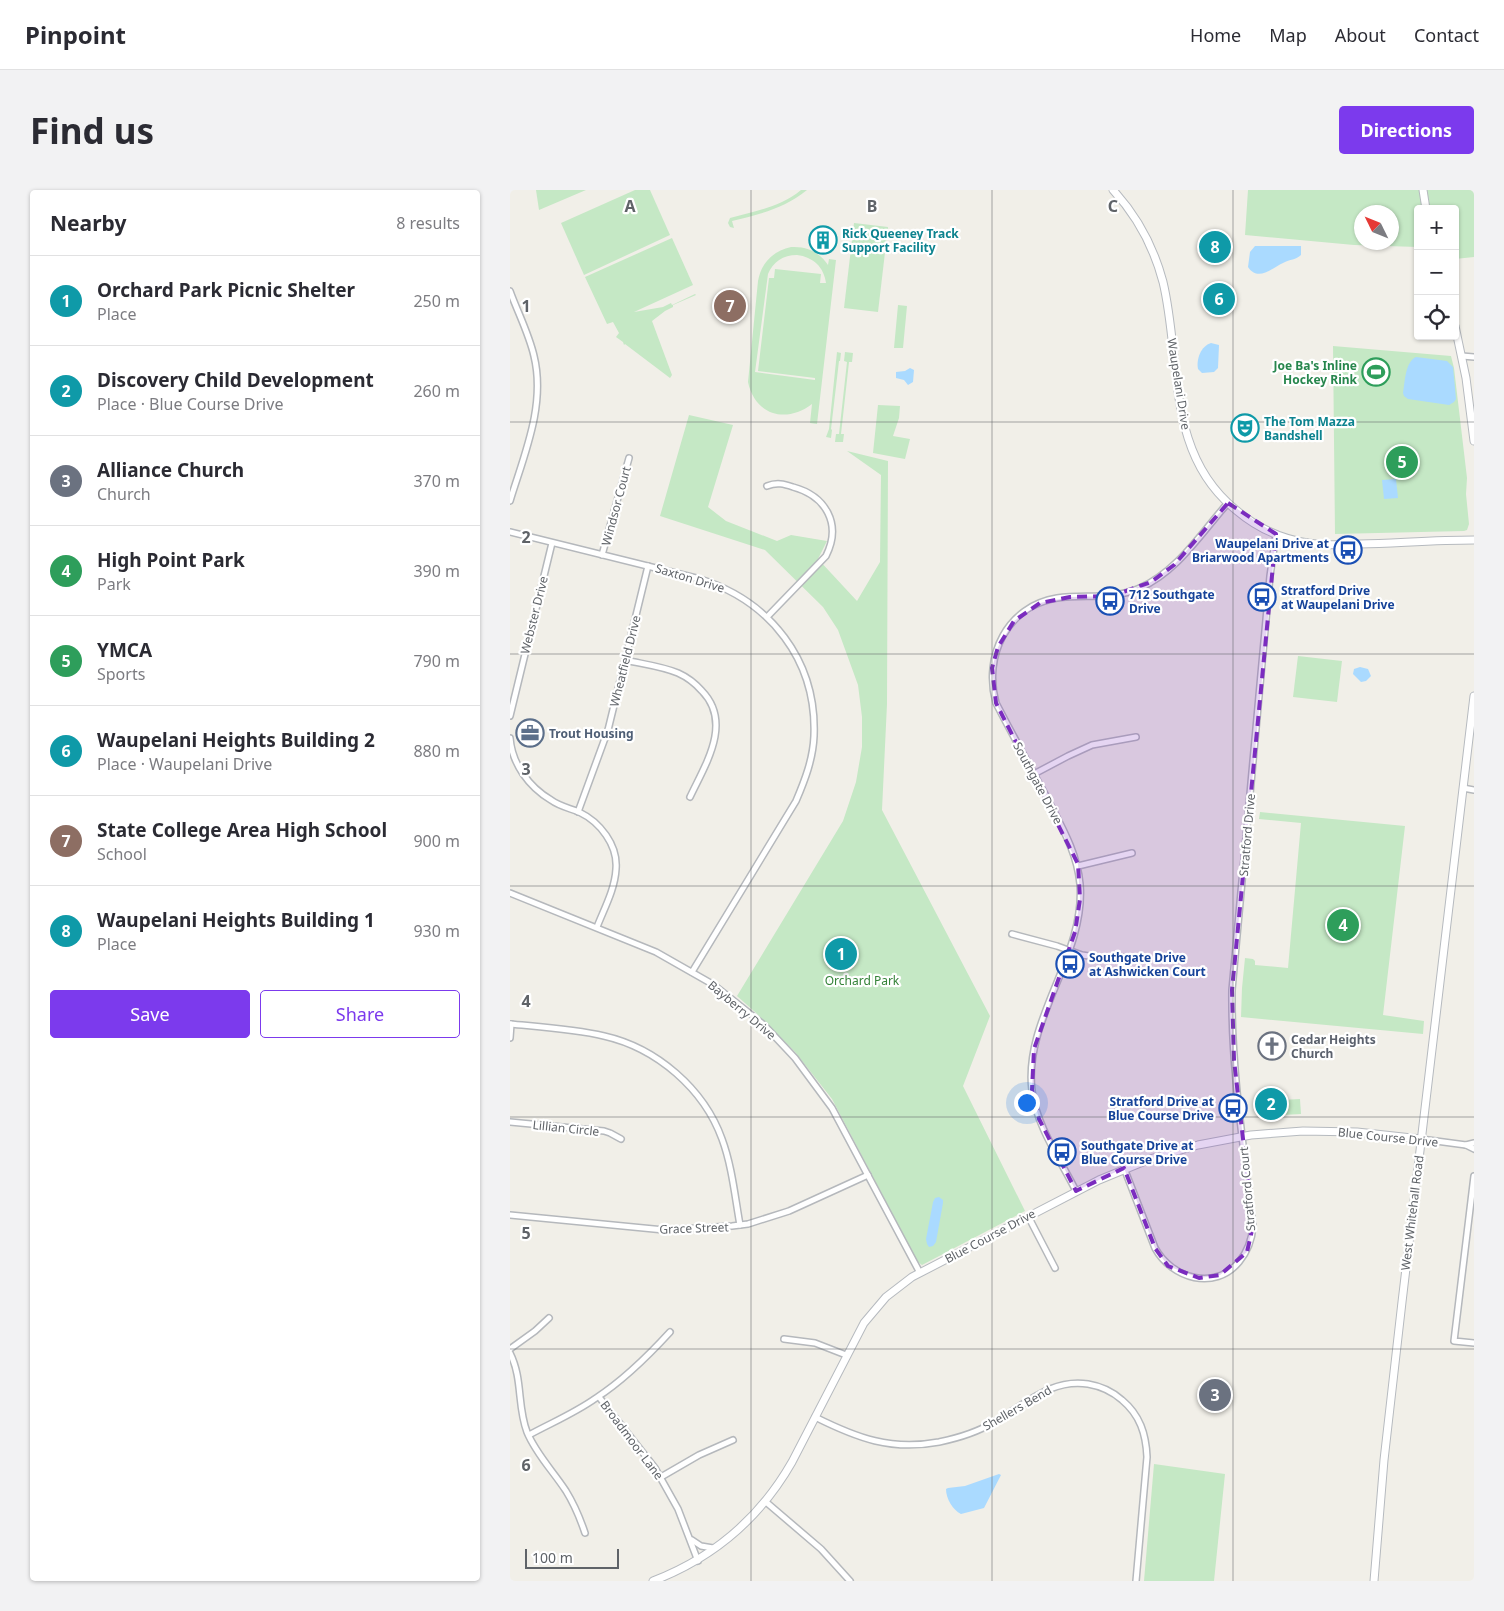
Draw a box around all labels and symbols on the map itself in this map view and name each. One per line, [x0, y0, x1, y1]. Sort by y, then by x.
text: A [624, 195, 636, 217]
text: B [867, 195, 877, 217]
text: C [1108, 195, 1118, 217]
north arrow [1354, 205, 1399, 250]
building icon: Rick Queeney Track Support Facility [808, 225, 838, 255]
place label: Rick Queeney Track Support Facility [842, 225, 959, 256]
pin: 8 [1199, 228, 1231, 266]
pin: 6 [1203, 280, 1235, 318]
pin: 7 [714, 287, 746, 325]
text: 1 [521, 295, 531, 317]
street label: Waupelani Drive [1163, 337, 1195, 431]
place label: Joe Ba's Inline Hockey Rink [1273, 357, 1358, 388]
sports icon: Joe Ba's Inline Hockey Rink [1361, 357, 1391, 387]
theatre icon: The Tom Mazza Bandshell [1230, 413, 1260, 443]
place label: The Tom Mazza Bandshell [1264, 413, 1355, 444]
pin: 5 [1386, 443, 1418, 481]
street label: Windsor Court [597, 464, 635, 548]
text: 2 [521, 526, 531, 548]
place label: Waupelani Drive at Briarwood Apartments [1192, 535, 1329, 566]
bus stop icon: Waupelani Drive at Briarwood Apartments [1333, 535, 1363, 565]
street label: Saxton Drive [653, 559, 727, 597]
street label: Webster Drive [516, 574, 552, 656]
bus stop icon: Stratford Drive at Waupelani Drive [1247, 582, 1277, 612]
place label: Stratford Drive at Waupelani Drive [1281, 582, 1395, 613]
bus stop icon: 712 Southgate Drive [1095, 586, 1125, 616]
place label: 712 Southgate Drive [1129, 586, 1215, 617]
street label: Wheatfield Drive [605, 613, 645, 709]
office icon: Trout Housing [515, 718, 545, 748]
place label: Trout Housing [549, 725, 634, 742]
street label: Southgate Drive [1009, 739, 1067, 827]
text: 3 [521, 758, 531, 780]
street label: Stratford Drive [1235, 793, 1259, 877]
pin: 4 [1327, 906, 1359, 944]
pin: 1 [825, 935, 857, 973]
bus stop icon: Southgate Drive at Ashwicken Court [1055, 949, 1085, 979]
place label: Southgate Drive at Ashwicken Court [1089, 949, 1206, 980]
park label: Orchard Park [825, 972, 900, 989]
street label: Bayberry Drive [705, 977, 780, 1044]
text: 4 [521, 990, 531, 1012]
church icon: Cedar Heights Church [1257, 1031, 1287, 1061]
place label: Cedar Heights Church [1291, 1031, 1376, 1062]
pin: 2 [1255, 1085, 1287, 1123]
your location [1014, 1090, 1040, 1116]
place label: Stratford Drive at Blue Course Drive [1108, 1093, 1214, 1124]
bus stop icon: Stratford Drive at Blue Course Drive [1218, 1093, 1248, 1123]
street label: Lillian Circle [532, 1116, 600, 1140]
street label: Blue Course Drive [1337, 1123, 1439, 1151]
bus stop icon: Southgate Drive at Blue Course Drive [1047, 1137, 1077, 1167]
place label: Southgate Drive at Blue Course Drive [1081, 1137, 1193, 1168]
street label: Stratford Court [1235, 1145, 1259, 1232]
street label: West Whitehall Road [1396, 1154, 1428, 1272]
street label: Blue Course Drive [942, 1205, 1039, 1267]
street label: Grace Street [659, 1218, 730, 1238]
text: 5 [521, 1222, 531, 1244]
pin: 3 [1199, 1376, 1231, 1414]
street label: Shellers Bend [979, 1381, 1055, 1435]
street label: Broadmoor Lane [597, 1397, 667, 1483]
text: 6 [521, 1454, 531, 1476]
scale bar [525, 1546, 619, 1569]

